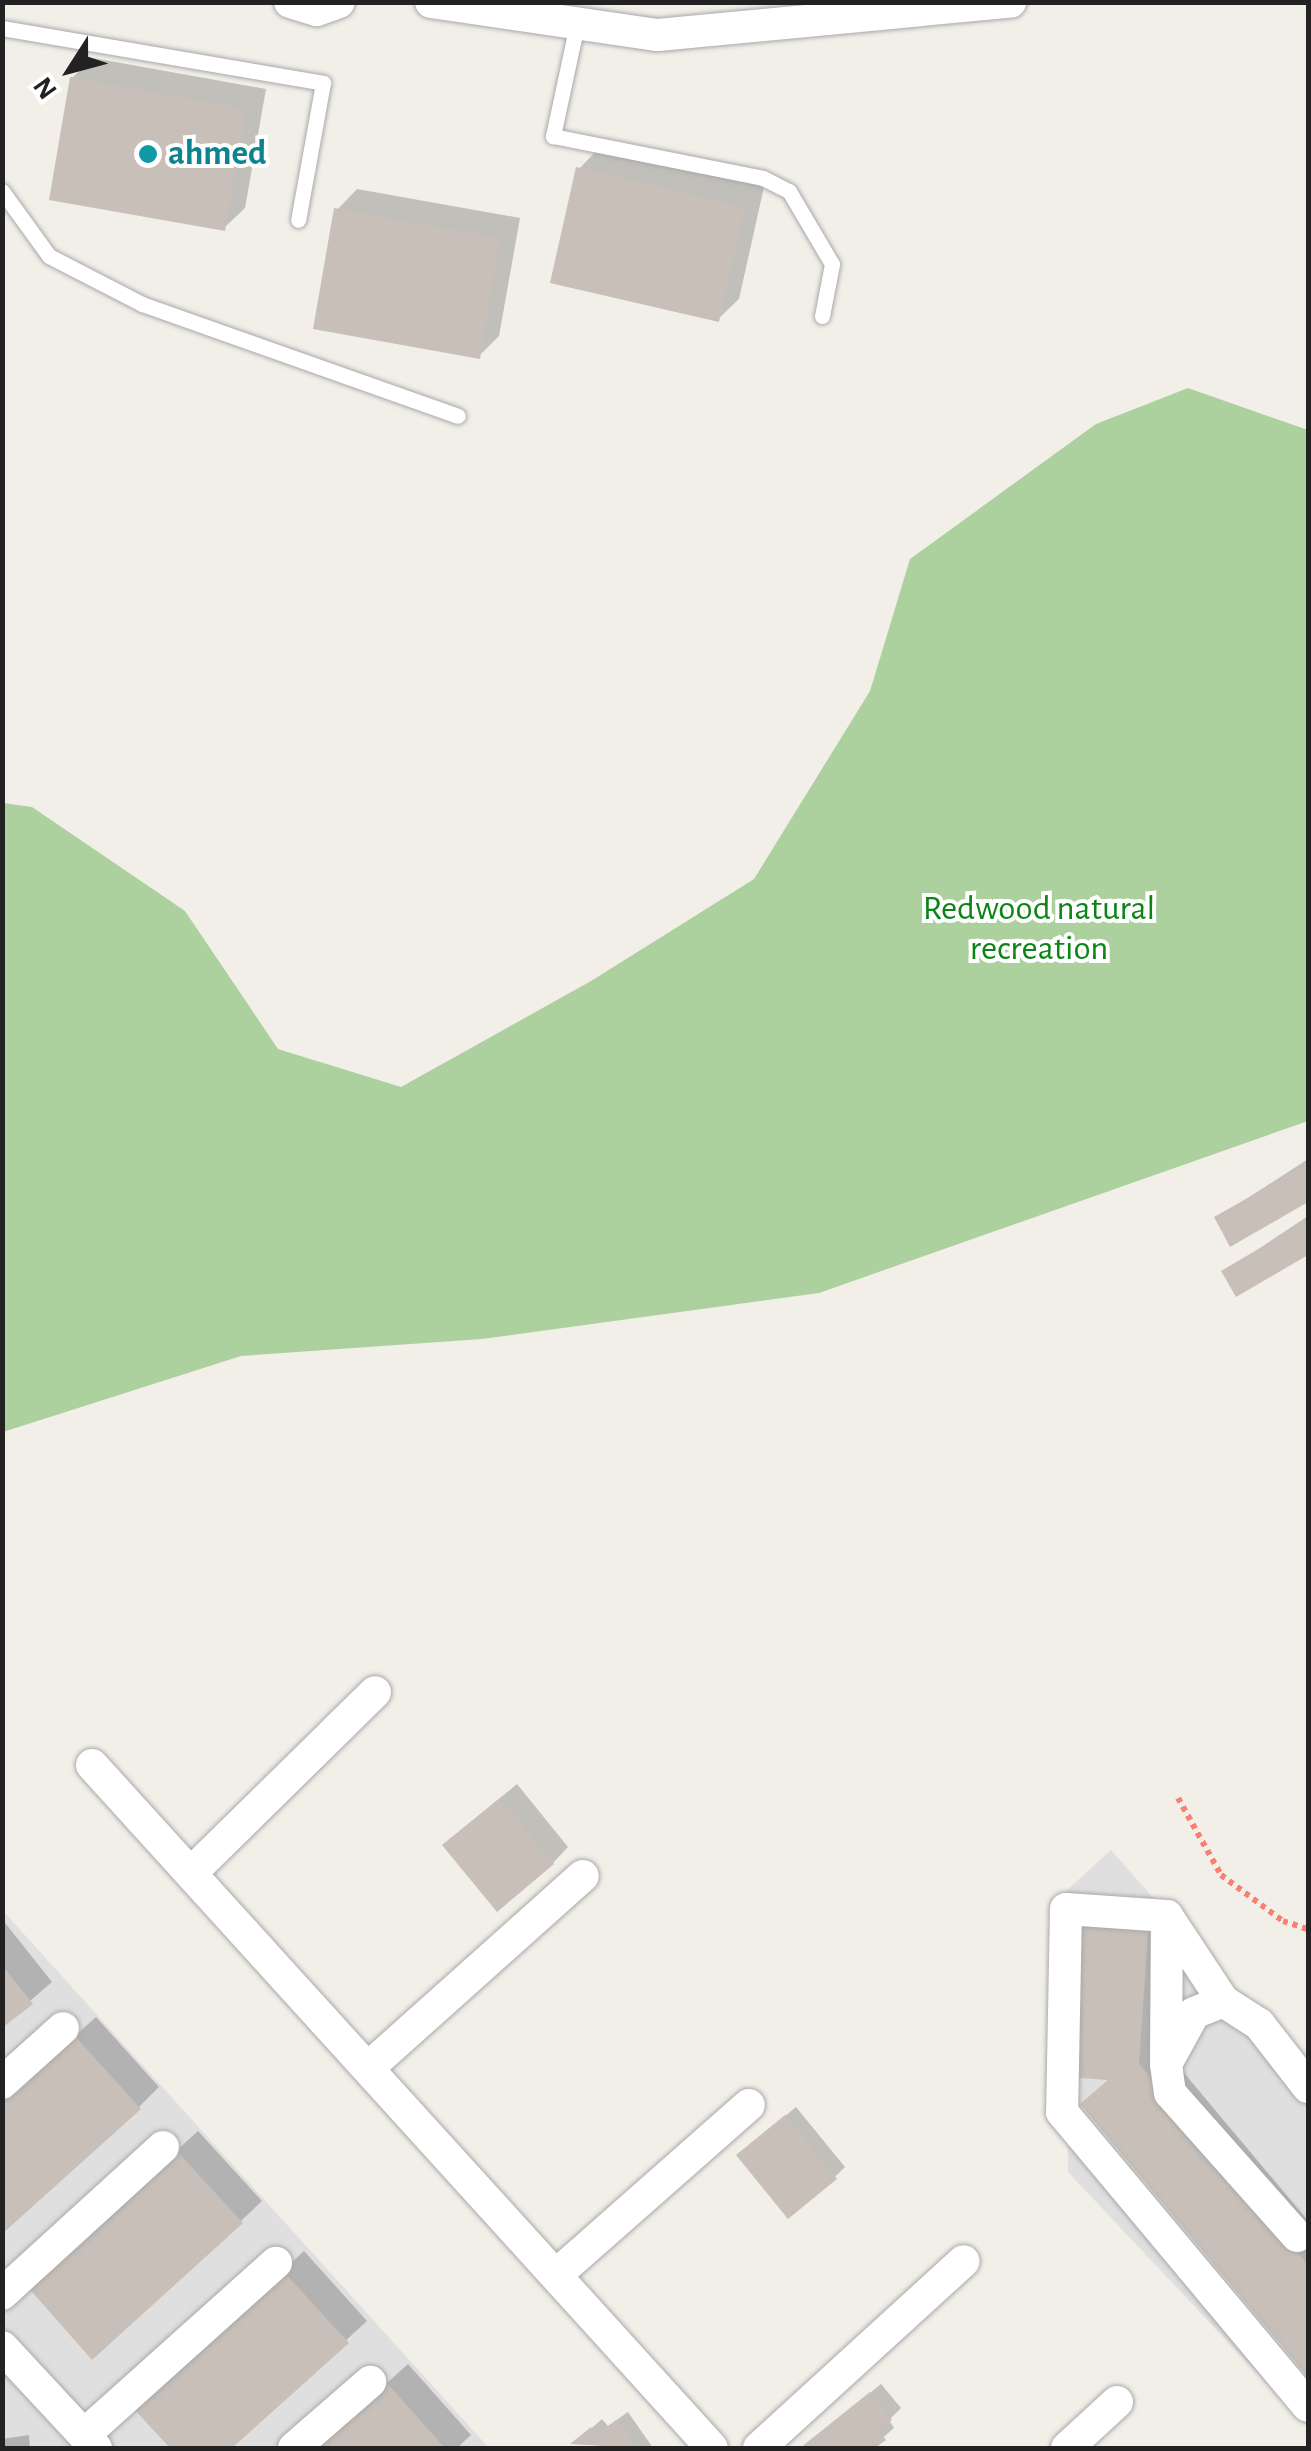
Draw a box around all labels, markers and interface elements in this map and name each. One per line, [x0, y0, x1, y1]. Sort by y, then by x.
north arrow [20, 20, 120, 120]
text: N [29, 72, 63, 104]
place label: ahmed [168, 133, 266, 175]
marker: ahmed [137, 143, 159, 165]
park label: Redwood natural recreation [923, 888, 1155, 970]

